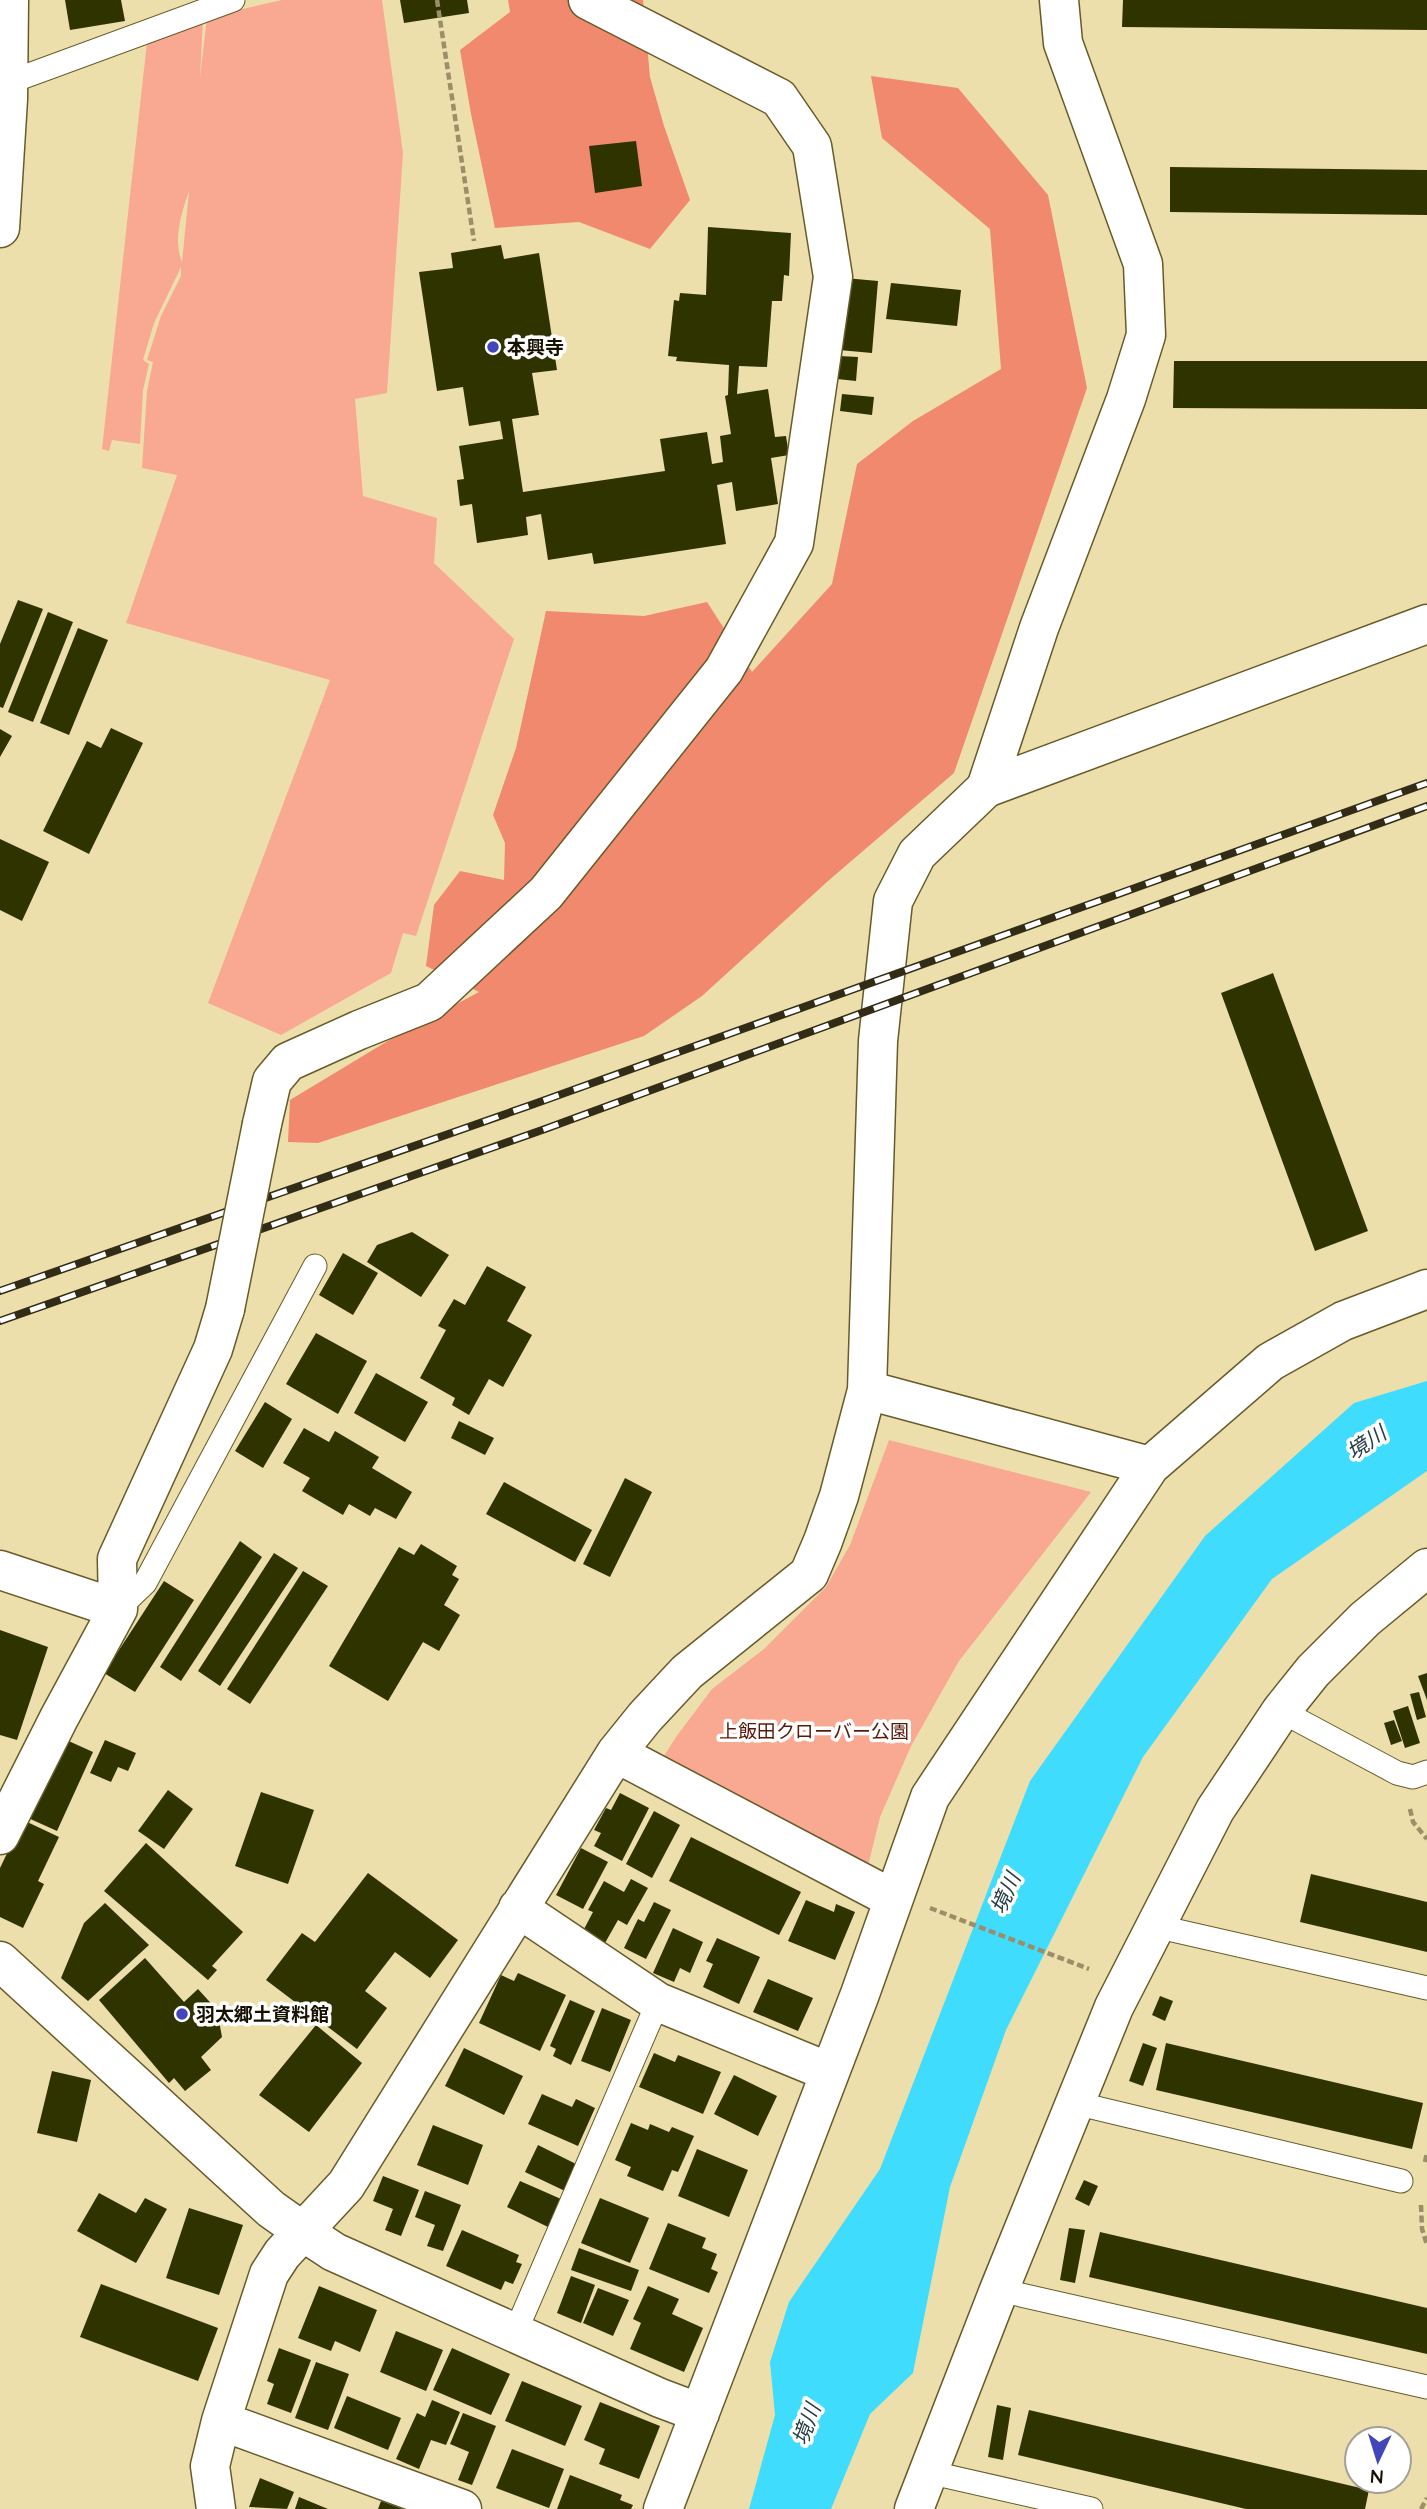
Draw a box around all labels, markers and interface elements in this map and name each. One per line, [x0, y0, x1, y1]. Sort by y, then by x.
place label: 本興寺 [507, 335, 564, 359]
marker: 本興寺 [485, 339, 501, 355]
water label: 境川 [1341, 1418, 1392, 1465]
park label: 上飯田クローバー公園 [719, 1719, 909, 1743]
water label: 境川 [985, 1867, 1026, 1917]
place label: 羽太郷土資料館 [196, 2002, 329, 2026]
marker: 羽太郷土資料館 [174, 2006, 190, 2022]
water label: 境川 [787, 2398, 826, 2448]
north arrow [1343, 2425, 1413, 2495]
text: N [1369, 2465, 1385, 2489]

